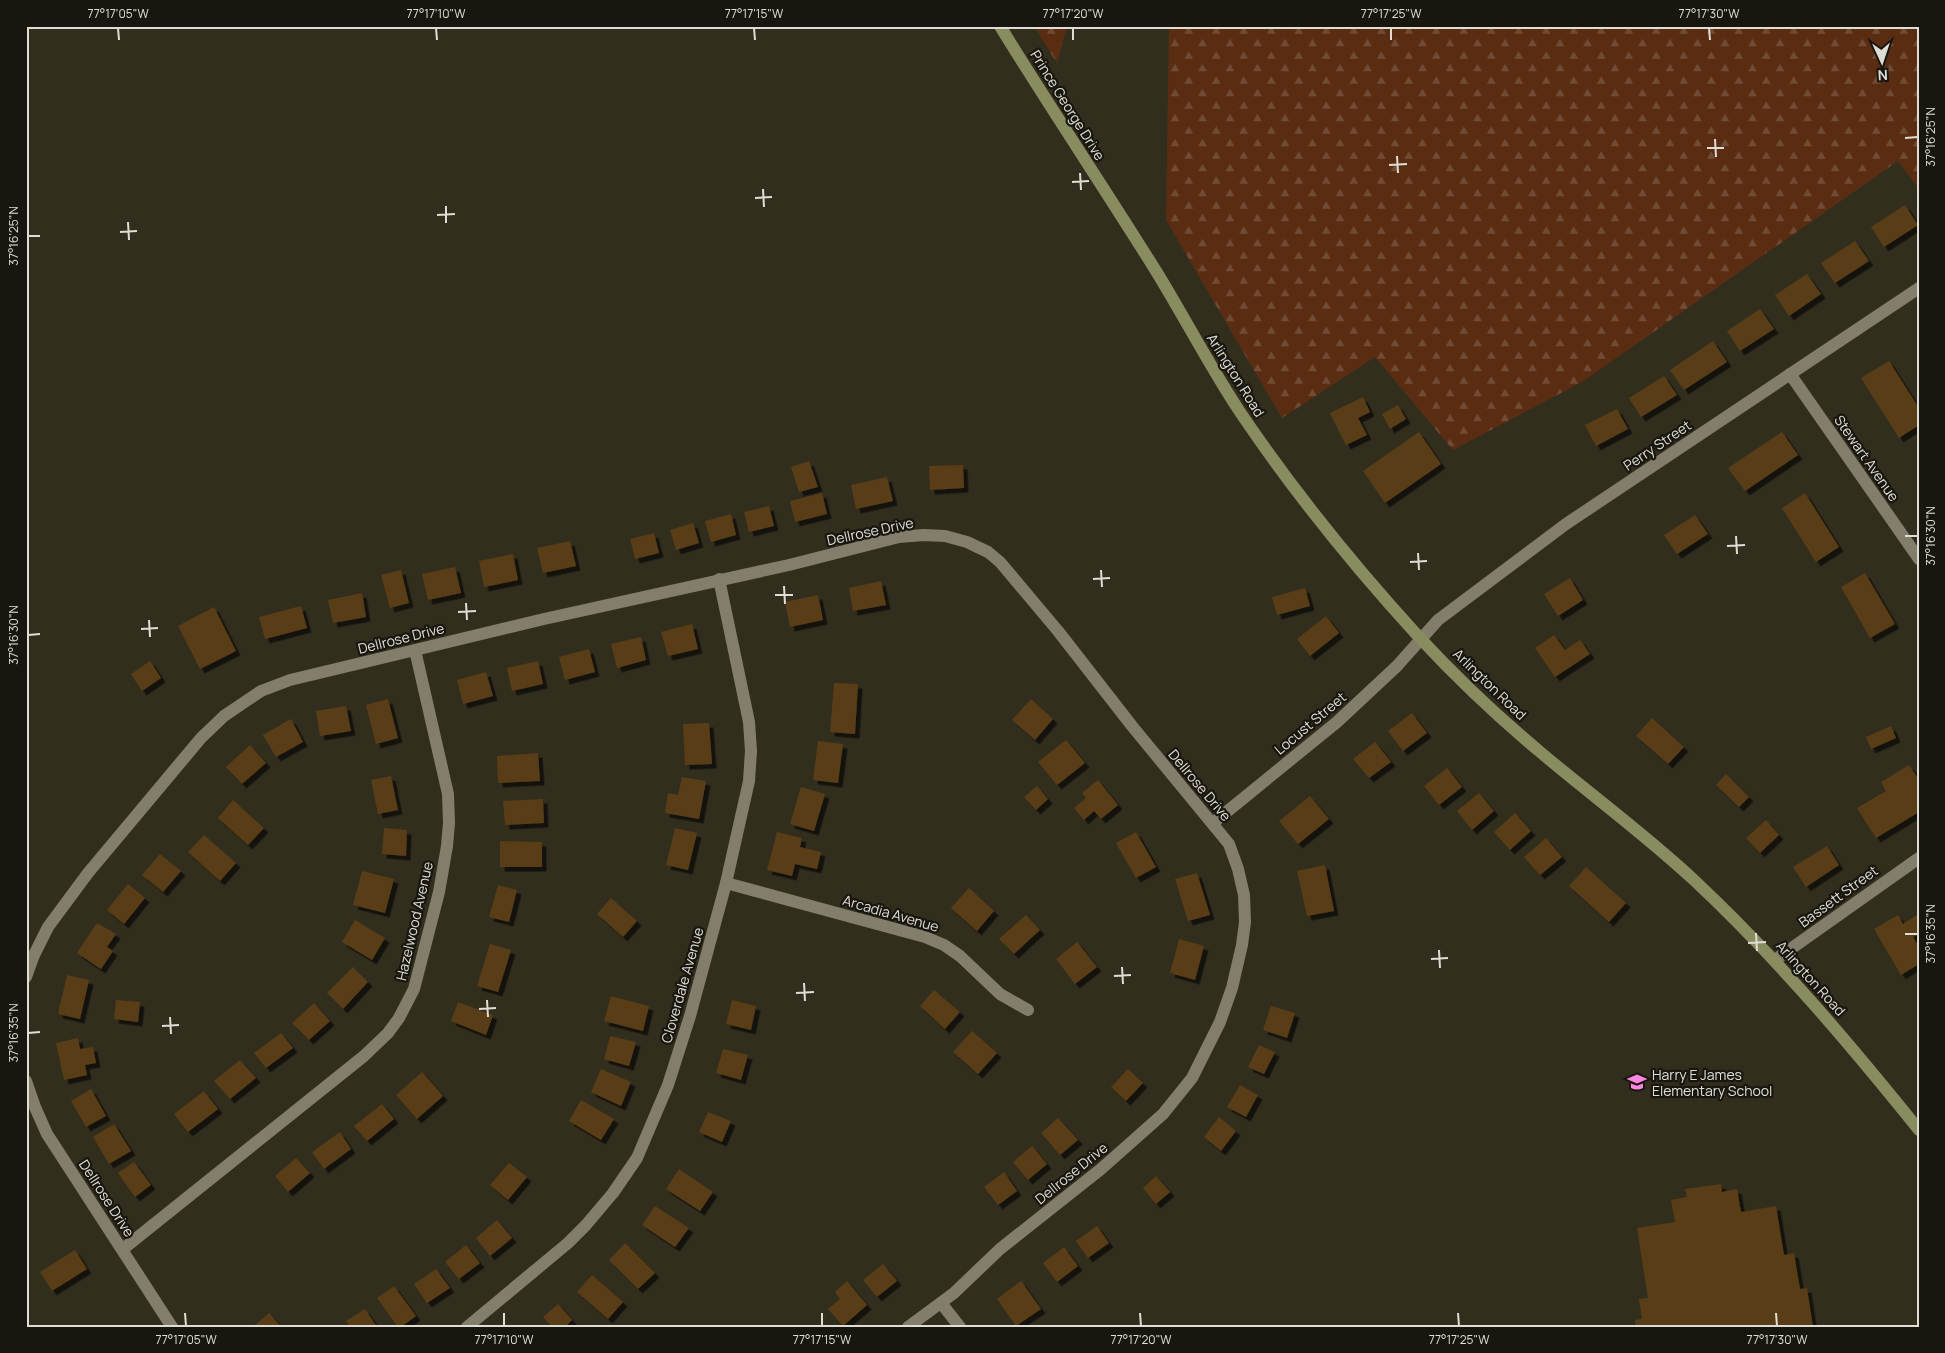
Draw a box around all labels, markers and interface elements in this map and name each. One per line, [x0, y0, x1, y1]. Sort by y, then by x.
text: 77°17'05"W [87, 5, 149, 22]
text: 77°17'10"W [407, 5, 466, 22]
text: 77°17'15"W [725, 5, 784, 22]
text: 77°17'20"W [1042, 5, 1104, 22]
text: 77°17'25"W [1361, 5, 1422, 22]
text: 77°17'30"W [1679, 5, 1740, 22]
north arrow [1858, 38, 1908, 88]
street label: Prince George Drive [1026, 46, 1110, 164]
text: N [1877, 66, 1888, 85]
text: 37°16'25"N [1922, 107, 1939, 167]
text: 37°16'25"N [5, 206, 22, 266]
street label: Arlington Road [1203, 330, 1269, 420]
street label: Stewart Avenue [1830, 411, 1904, 505]
street label: Perry Street [1619, 415, 1695, 475]
text: 37°16'30"N [1922, 506, 1939, 566]
street label: Dellrose Drive [825, 513, 915, 549]
text: 37°16'30"N [5, 605, 22, 665]
street label: Dellrose Drive [356, 618, 446, 658]
street label: Arlington Road [1449, 644, 1531, 724]
street label: Locust Street [1270, 687, 1350, 759]
street label: Dellrose Drive [1164, 745, 1236, 825]
street label: Hazelwood Avenue [391, 860, 437, 982]
street label: Bassett Street [1795, 861, 1882, 931]
street label: Arcadia Avenue [841, 890, 941, 936]
text: 37°16'35"N [1922, 904, 1939, 964]
street label: Cloverdale Avenue [656, 925, 708, 1045]
street label: Arlington Road [1772, 936, 1850, 1020]
text: 37°16'35"N [5, 1003, 22, 1063]
place label: Harry E James Elementary School [1652, 1065, 1772, 1100]
school or university icon: Harry E James Elementary School [1626, 1071, 1648, 1093]
street label: Dellrose Drive [1031, 1138, 1111, 1208]
street label: Dellrose Drive [75, 1156, 139, 1240]
text: 77°17'05"W [155, 1331, 217, 1348]
text: 77°17'10"W [475, 1331, 534, 1348]
text: 77°17'15"W [793, 1331, 852, 1348]
text: 77°17'20"W [1110, 1331, 1172, 1348]
text: 77°17'25"W [1429, 1331, 1490, 1348]
text: 77°17'30"W [1747, 1331, 1808, 1348]

